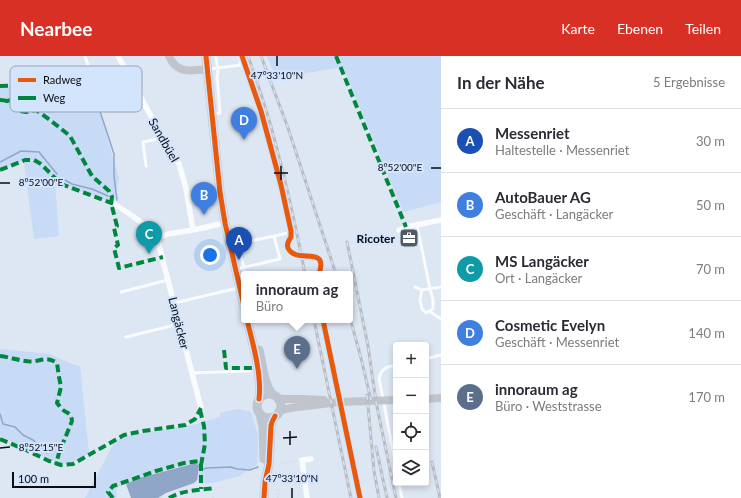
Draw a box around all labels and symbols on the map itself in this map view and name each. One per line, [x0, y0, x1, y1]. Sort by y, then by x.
legend [10, 66, 142, 112]
text: 47°33'10"N [251, 69, 303, 81]
text: Radweg [43, 73, 82, 86]
text: Weg [43, 91, 66, 104]
pin: D [231, 107, 257, 140]
street label: Sandbüel [145, 115, 183, 165]
text: 8°52'00"E [378, 161, 423, 173]
text: 8°52'00"E [19, 176, 64, 188]
pin: B [191, 182, 217, 215]
pin: C [136, 221, 162, 254]
pin: A [226, 227, 252, 260]
office icon: Ricoter [398, 227, 420, 249]
place label: Ricoter [357, 231, 396, 246]
your location [200, 245, 220, 265]
street label: Langäcker [165, 295, 193, 351]
pin: E [284, 336, 310, 369]
text: 8°52'15"E [19, 441, 64, 453]
scale bar [12, 470, 96, 489]
text: 47°33'10"N [266, 472, 318, 484]

